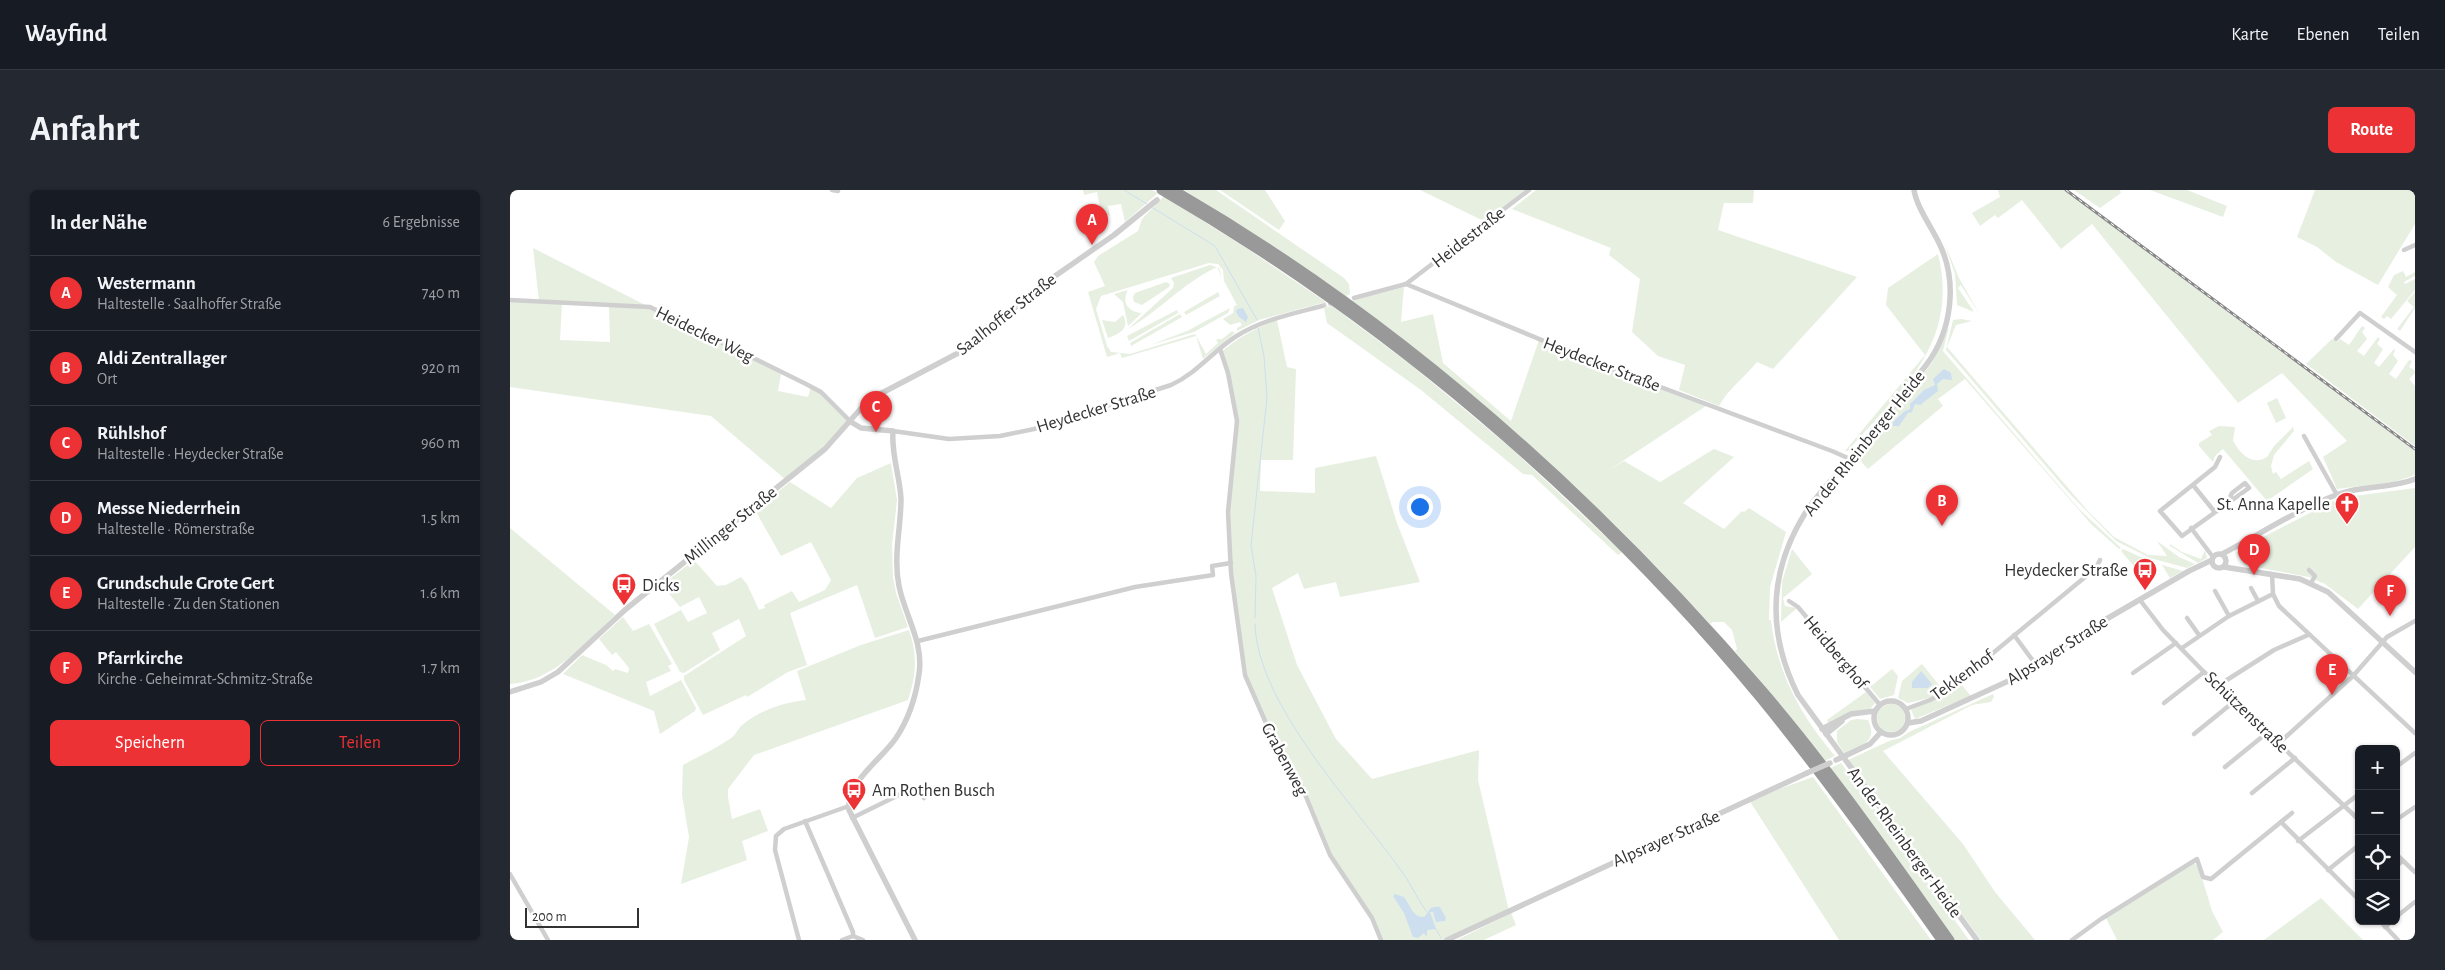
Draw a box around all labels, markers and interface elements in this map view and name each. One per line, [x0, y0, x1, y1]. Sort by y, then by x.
text: Wayfind [25, 22, 107, 46]
text: Karte [2231, 26, 2269, 44]
text: Ebenen [2297, 26, 2350, 44]
text: Teilen [2378, 26, 2420, 44]
button: Route [2328, 107, 2415, 153]
text: Anfahrt [30, 112, 140, 147]
pin: A [1076, 204, 1108, 245]
street label: Heidestraße [1429, 204, 1508, 272]
text: In der Nähe [50, 212, 147, 233]
text: 6 Ergebnisse [383, 214, 460, 230]
street label: Saalhoffer Straße [953, 270, 1060, 359]
text: Westermann [97, 274, 196, 293]
text: A [61, 285, 71, 301]
text: 740 m [422, 285, 460, 301]
text: Haltestelle · Saalhoffer Straße [97, 296, 281, 312]
street label: Heidecker Weg [653, 304, 756, 366]
street label: Heydecker Straße [1541, 334, 1663, 396]
text: Aldi Zentrallager [97, 349, 227, 368]
text: B [61, 360, 71, 376]
text: 920 m [421, 360, 460, 376]
street label: An der Rheinberger Heide [1801, 367, 1929, 520]
text: Ort [97, 371, 117, 387]
street label: Heydecker Straße [1035, 383, 1158, 437]
pin: C [860, 391, 892, 432]
text: Rühlshof [97, 424, 166, 443]
text: C [62, 435, 70, 451]
text: 960 m [421, 435, 460, 451]
text: Haltestelle · Heydecker Straße [97, 446, 284, 462]
street label: Millinger Straße [681, 483, 780, 568]
pin: B [1926, 485, 1958, 526]
church icon: St. Anna Kapelle [2334, 491, 2360, 525]
your location [1407, 494, 1433, 520]
place label: St. Anna Kapelle [2217, 496, 2330, 514]
text: Messe Niederrhein [97, 499, 241, 518]
text: D [61, 510, 71, 526]
text: 1.5 km [421, 510, 460, 526]
text: Haltestelle · Römerstraße [97, 521, 255, 537]
pin: D [2238, 534, 2270, 575]
bus stop icon: Heydecker Straße [2132, 557, 2158, 591]
place label: Heydecker Straße [2004, 562, 2128, 580]
bus stop icon: Dicks [611, 572, 637, 606]
text: Grundschule Grote Gert [97, 574, 274, 593]
pin: F [2374, 575, 2406, 616]
place label: Dicks [642, 577, 680, 595]
text: E [62, 585, 70, 601]
text: 1.6 km [421, 585, 460, 601]
text: Haltestelle · Zu den Stationen [97, 596, 280, 612]
street label: Heidberghof [1800, 613, 1872, 694]
street label: Alpsrayer Straße [2004, 613, 2111, 689]
street label: Tekkenhof [1928, 646, 1999, 705]
text: Pfarrkirche [97, 649, 183, 668]
pin: E [2316, 654, 2348, 695]
text: F [62, 660, 70, 676]
text: 1.7 km [421, 660, 460, 676]
street label: Schützenstraße [2201, 668, 2292, 757]
text: Kirche · Geheimrat-Schmitz-Straße [97, 671, 313, 687]
button: Speichern [50, 720, 250, 766]
button: Teilen [260, 720, 460, 766]
street label: Grabenweg [1257, 720, 1311, 799]
map controls [2355, 745, 2400, 925]
button: + [2355, 745, 2400, 790]
street label: An der Rheinberger Heide [1844, 764, 1965, 921]
bus stop icon: Am Rothen Busch [841, 777, 867, 811]
place label: Am Rothen Busch [872, 782, 995, 800]
button: − [2355, 790, 2400, 835]
street label: Alpsrayer Straße [1610, 807, 1723, 871]
button: locate [2355, 835, 2400, 880]
button: layers [2355, 880, 2400, 925]
scale bar [525, 905, 639, 928]
text: 200 m [532, 910, 567, 924]

